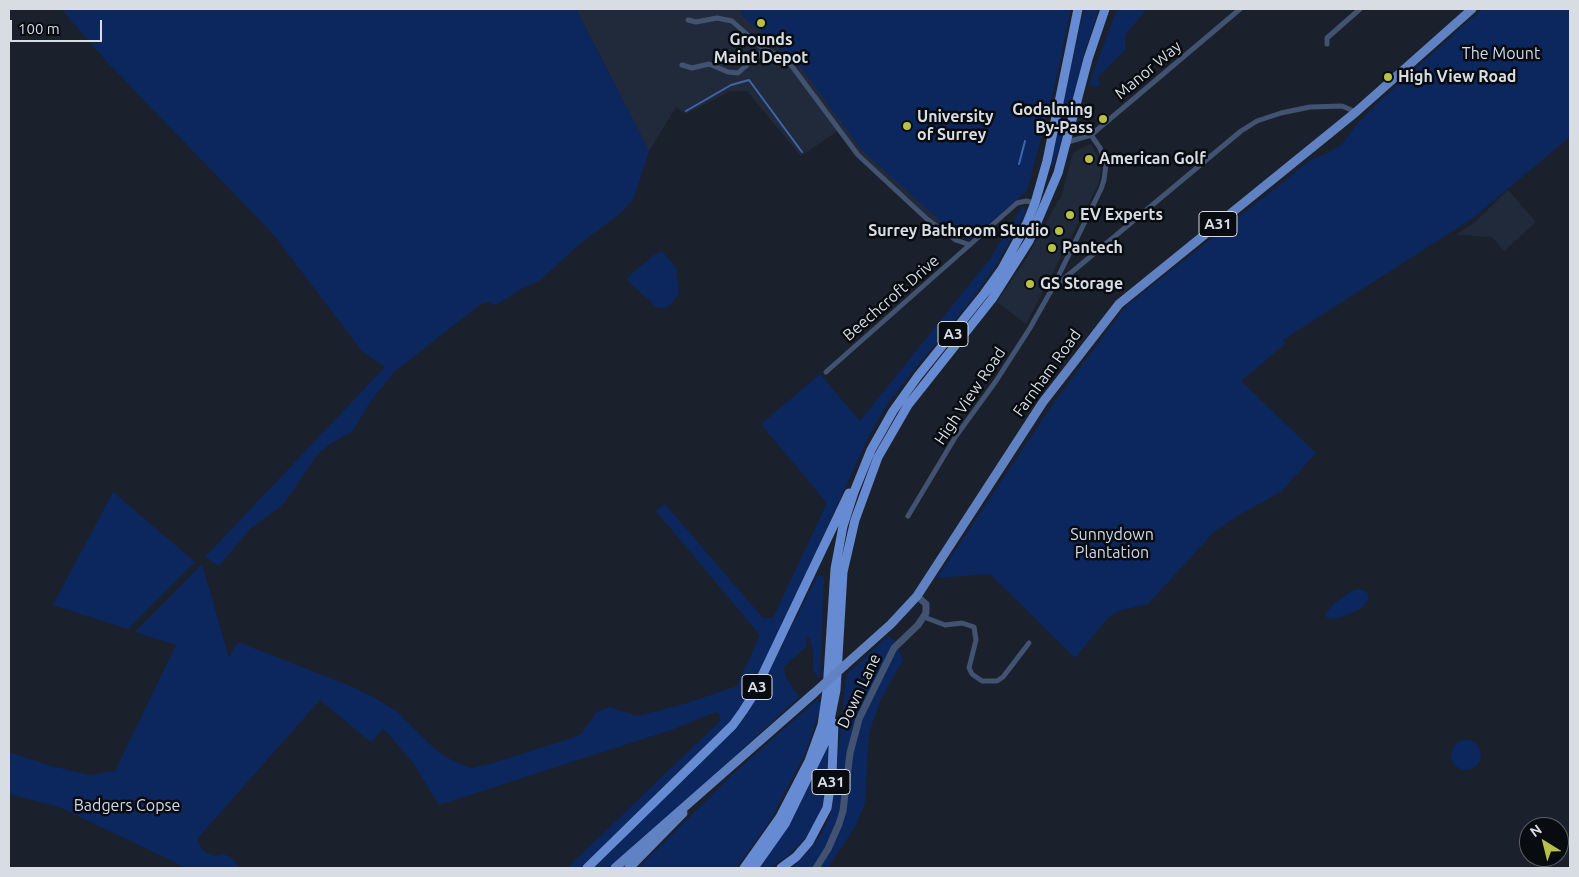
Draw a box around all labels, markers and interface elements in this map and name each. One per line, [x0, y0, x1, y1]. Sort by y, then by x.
scale bar [12, 10, 105, 42]
marker: Grounds Maint Depot [755, 17, 767, 29]
text: 100 m [18, 20, 60, 37]
place label: Grounds Maint Depot [714, 30, 808, 68]
street label: Manor Way [1111, 37, 1185, 103]
park label: The Mount [1462, 44, 1540, 64]
place label: High View Road [1398, 67, 1516, 87]
marker: High View Road [1382, 71, 1394, 83]
place label: Godalming By-Pass [1012, 100, 1093, 138]
place label: University of Surrey [917, 107, 994, 145]
marker: Godalming By-Pass [1097, 113, 1109, 125]
marker: University of Surrey [901, 120, 913, 132]
place label: American Golf [1099, 149, 1206, 169]
marker: American Golf [1083, 153, 1095, 165]
place label: EV Experts [1080, 205, 1163, 225]
marker: EV Experts [1064, 209, 1076, 221]
road number: A31 [1199, 212, 1237, 236]
place label: Surrey Bathroom Studio [868, 221, 1049, 241]
marker: Surrey Bathroom Studio [1053, 225, 1065, 237]
place label: Pantech [1062, 238, 1123, 258]
marker: Pantech [1046, 242, 1058, 254]
street label: Beechcroft Drive [839, 251, 943, 345]
place label: GS Storage [1040, 274, 1123, 294]
marker: GS Storage [1024, 278, 1036, 290]
road number: A3 [938, 322, 968, 346]
street label: Farnham Road [1009, 326, 1085, 420]
street label: High View Road [930, 344, 1010, 448]
park label: Sunnydown Plantation [1070, 525, 1154, 563]
street label: Down Lane [833, 651, 885, 731]
road number: A3 [742, 674, 772, 700]
road number: A31 [812, 770, 850, 794]
park label: Badgers Copse [74, 796, 180, 816]
north arrow [1519, 817, 1569, 867]
text: N [1527, 821, 1545, 840]

